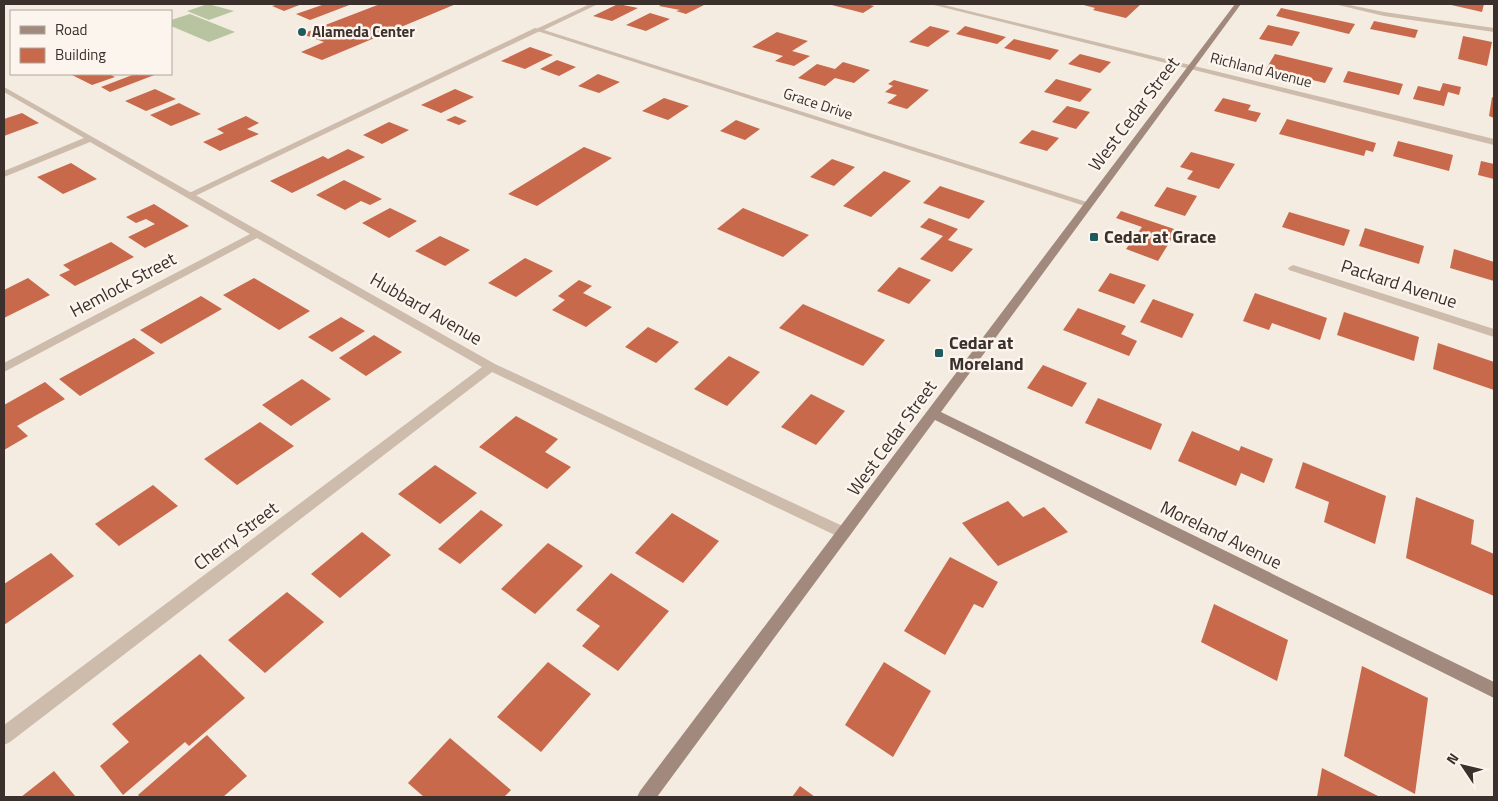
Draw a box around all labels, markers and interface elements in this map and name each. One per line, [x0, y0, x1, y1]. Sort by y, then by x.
legend [10, 10, 172, 75]
text: Road [55, 18, 87, 41]
place label: Alameda Center [312, 20, 415, 43]
marker: Alameda Center [296, 26, 308, 38]
text: Building [55, 43, 106, 66]
street label: Richland Avenue [1208, 46, 1315, 93]
street label: West Cedar Street [1082, 50, 1186, 177]
street label: Grace Drive [780, 81, 856, 126]
place label: Cedar at Grace [1104, 223, 1216, 250]
marker: Cedar at Grace [1088, 231, 1100, 243]
street label: Hemlock Street [65, 245, 181, 324]
street label: Packard Avenue [1338, 252, 1461, 315]
street label: Hubbard Avenue [365, 266, 487, 352]
place label: Cedar at Moreland [949, 329, 1024, 377]
marker: Cedar at Moreland [933, 347, 945, 359]
street label: West Cedar Street [840, 374, 943, 501]
street label: Moreland Avenue [1156, 493, 1287, 576]
street label: Cherry Street [188, 494, 284, 576]
north arrow [1438, 741, 1488, 791]
text: N [1441, 748, 1463, 768]

